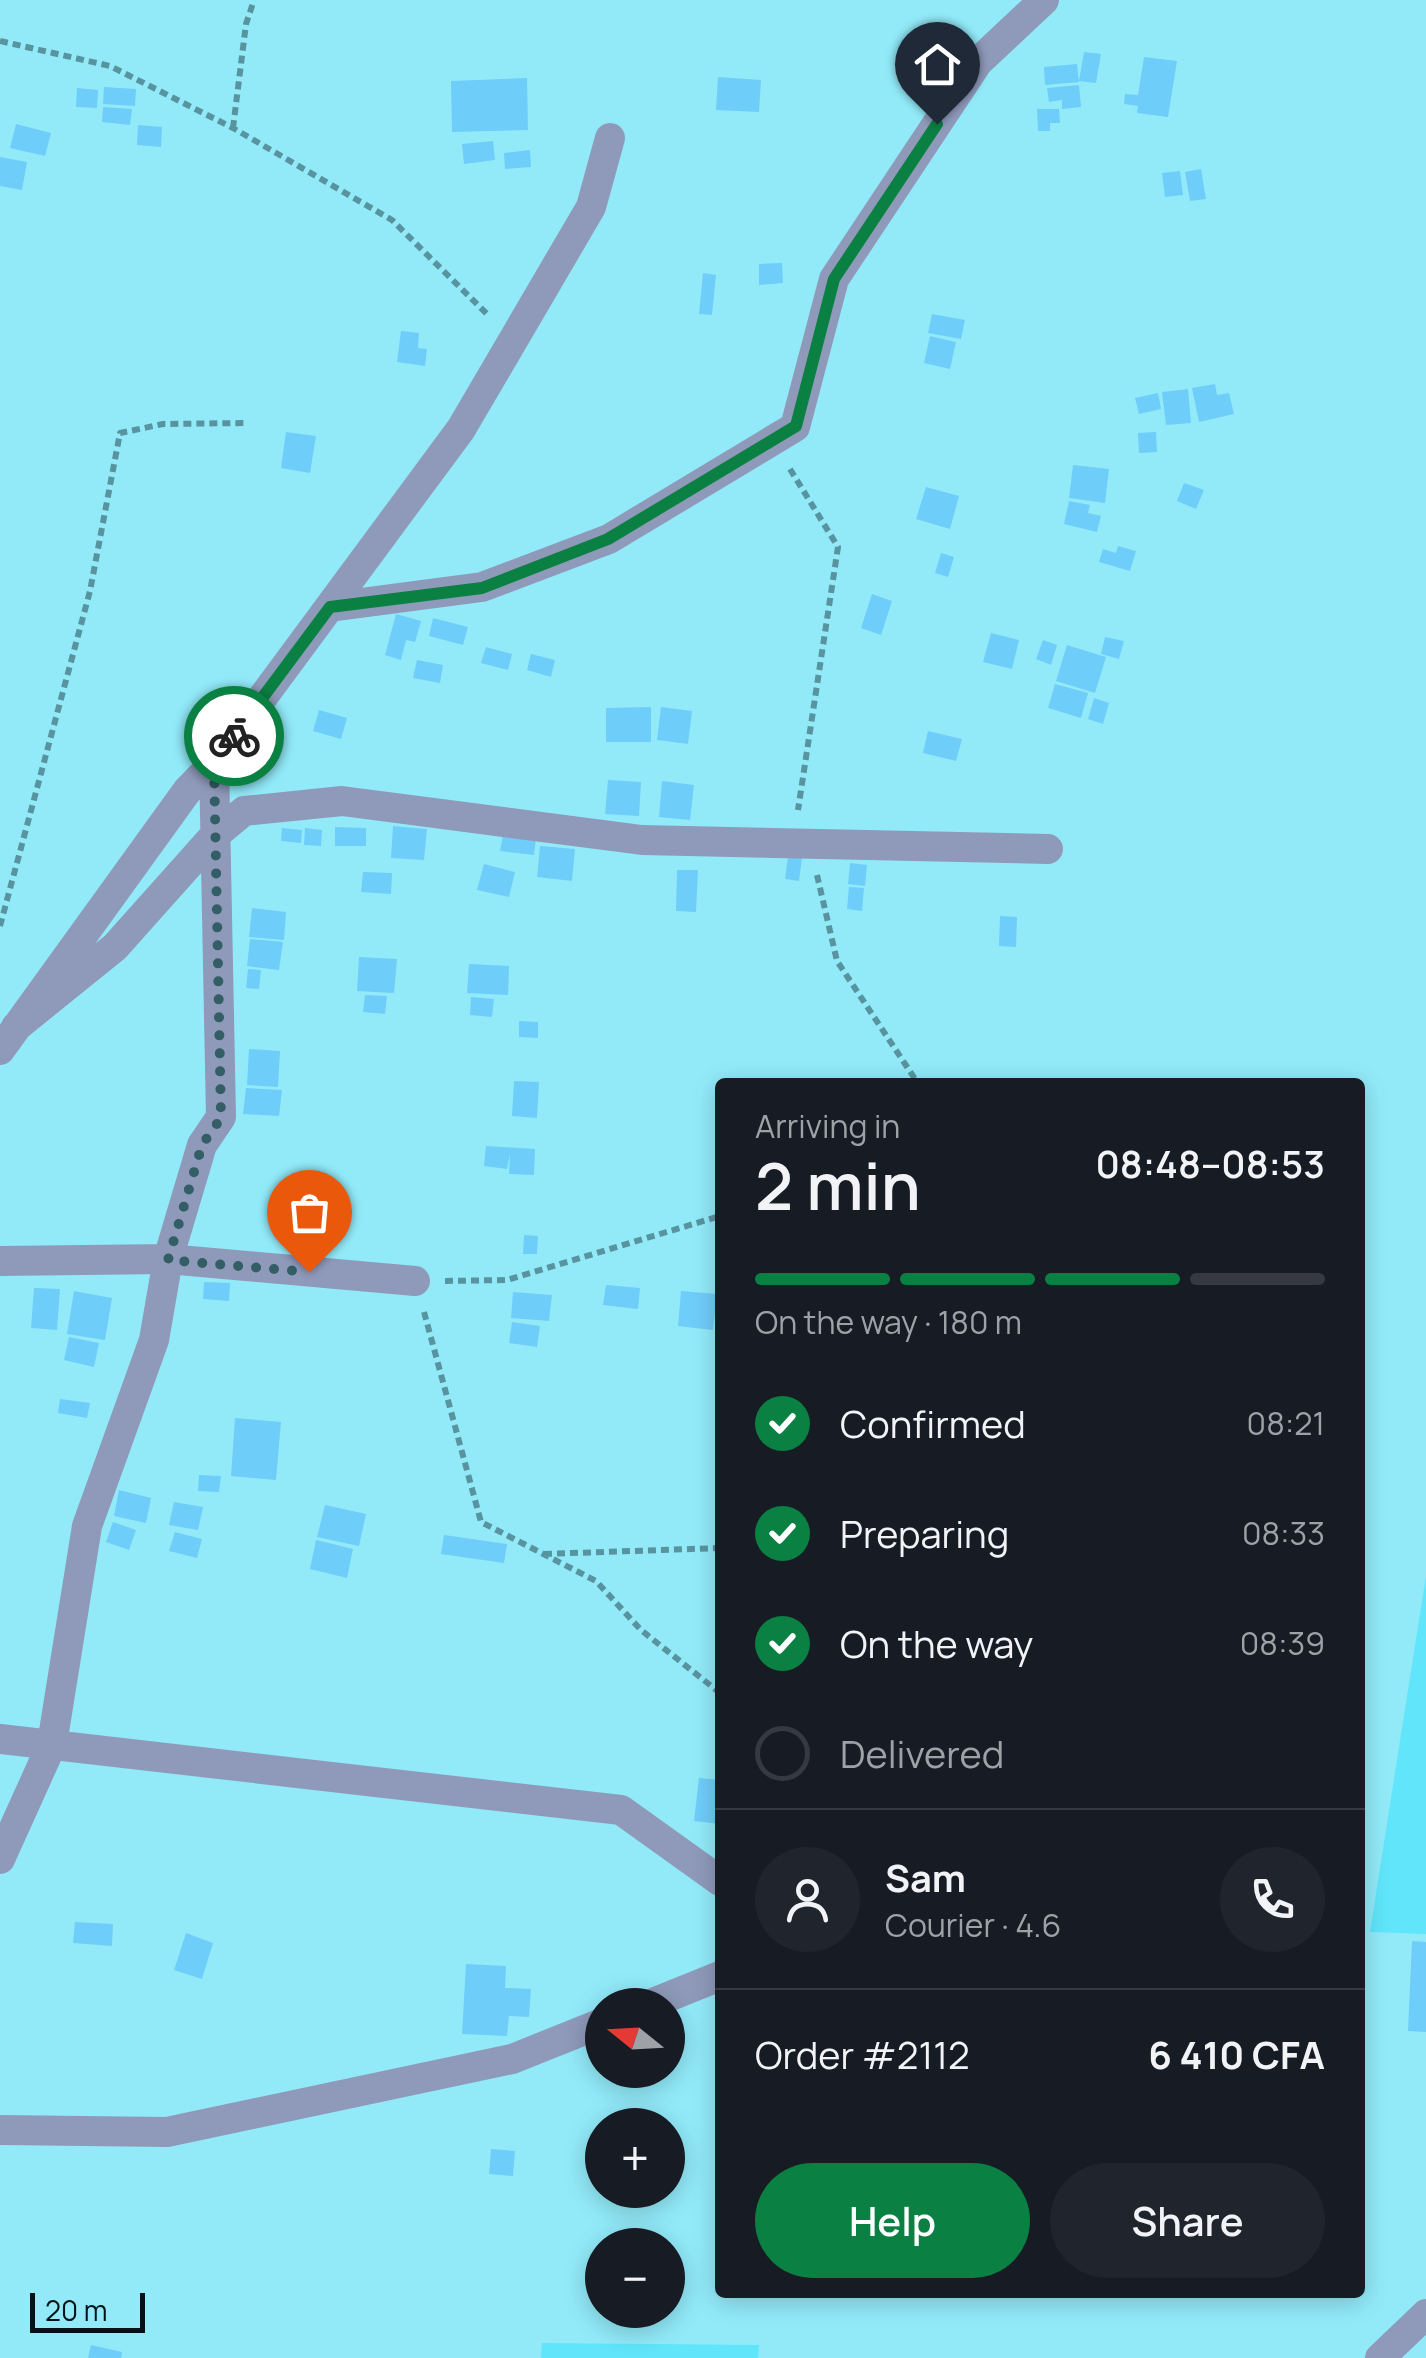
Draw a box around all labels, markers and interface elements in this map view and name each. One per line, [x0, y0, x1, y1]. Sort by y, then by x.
pin [895, 22, 980, 125]
icon: home [910, 37, 965, 92]
courier [184, 686, 284, 786]
icon: bike [207, 709, 262, 764]
text: Arriving in [755, 1104, 900, 1148]
text: 08:48–08:53 [1095, 1137, 1325, 1189]
text: 2 min [755, 1141, 921, 1230]
pin [267, 1170, 352, 1273]
icon: bag [282, 1185, 337, 1240]
text: On the way · 180 m [755, 1300, 1022, 1344]
icon: check [755, 1396, 810, 1451]
text: Confirmed [840, 1397, 1026, 1449]
text: 08:21 [1247, 1401, 1325, 1445]
icon: check [755, 1506, 810, 1561]
text: Preparing [840, 1507, 1009, 1559]
text: 08:33 [1242, 1511, 1325, 1555]
icon: check [755, 1616, 810, 1671]
text: On the way [840, 1617, 1033, 1669]
text: 08:39 [1240, 1621, 1325, 1665]
text: Delivered [840, 1727, 1004, 1779]
button: person [755, 1847, 860, 1952]
button: phone [1220, 1847, 1325, 1952]
text: Sam [885, 1851, 966, 1903]
text: Courier · 4.6 [885, 1903, 1061, 1947]
north arrow [585, 1988, 685, 2088]
map controls [585, 1988, 685, 2328]
text: Order #2112 [755, 2028, 970, 2080]
text: 6 410 CFA [1148, 2028, 1325, 2080]
button: + [585, 2108, 685, 2208]
button: Help [755, 2163, 1030, 2278]
button: Share [1050, 2163, 1325, 2278]
button: − [585, 2228, 685, 2328]
scale bar [30, 2288, 145, 2332]
text: 20 m [45, 2291, 107, 2329]

